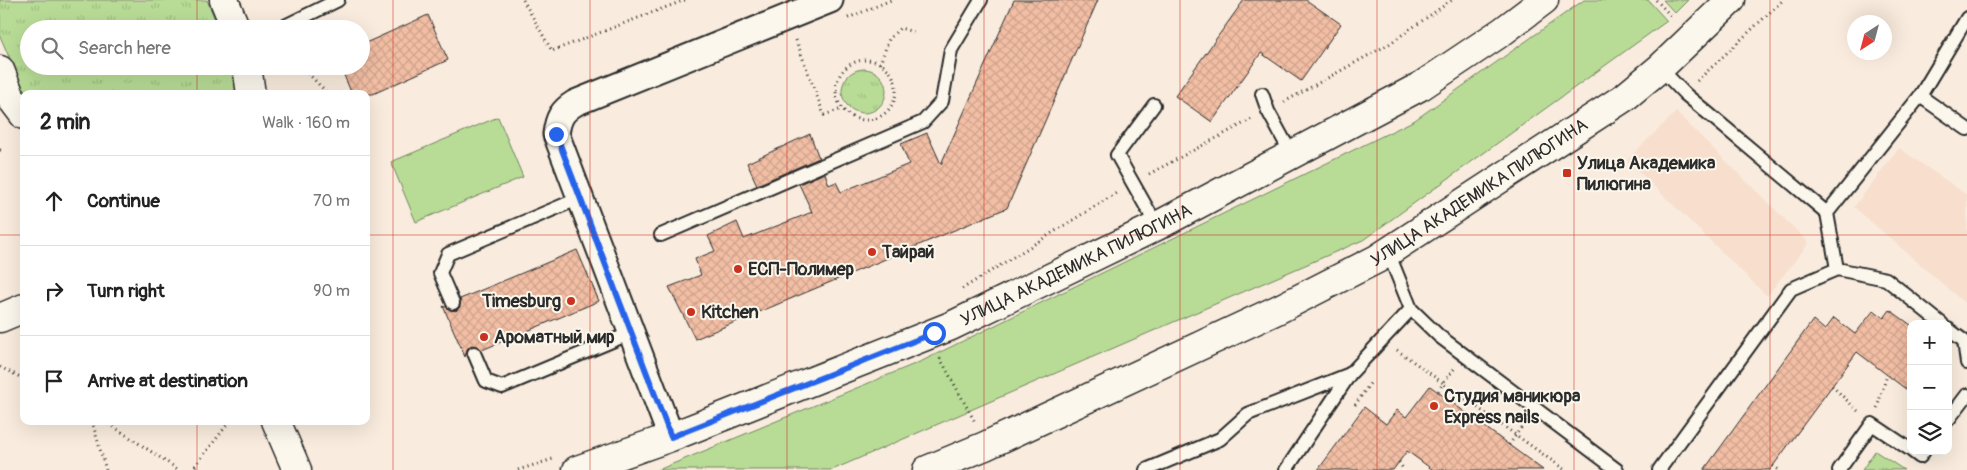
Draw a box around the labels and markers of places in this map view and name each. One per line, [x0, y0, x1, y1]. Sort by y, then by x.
place label: Улица Академика Пилюгина [1577, 152, 1716, 196]
marker: Улица Академика Пилюгина [1561, 167, 1573, 179]
place label: Тайрай [881, 241, 935, 264]
marker: Тайрай [866, 246, 878, 258]
place label: ЕСП-Полимер [748, 258, 855, 281]
marker: ЕСП-Полимер [732, 263, 744, 275]
place label: Timesburg [481, 290, 561, 313]
marker: Timesburg [565, 295, 577, 307]
place label: Kitchen [701, 301, 759, 324]
marker: Kitchen [685, 306, 697, 318]
place label: Ароматный мир [494, 326, 615, 349]
marker: Ароматный мир [478, 331, 490, 343]
place label: Студия маникюра Express nails [1444, 385, 1581, 429]
marker: Студия маникюра Express nails [1428, 400, 1440, 412]

